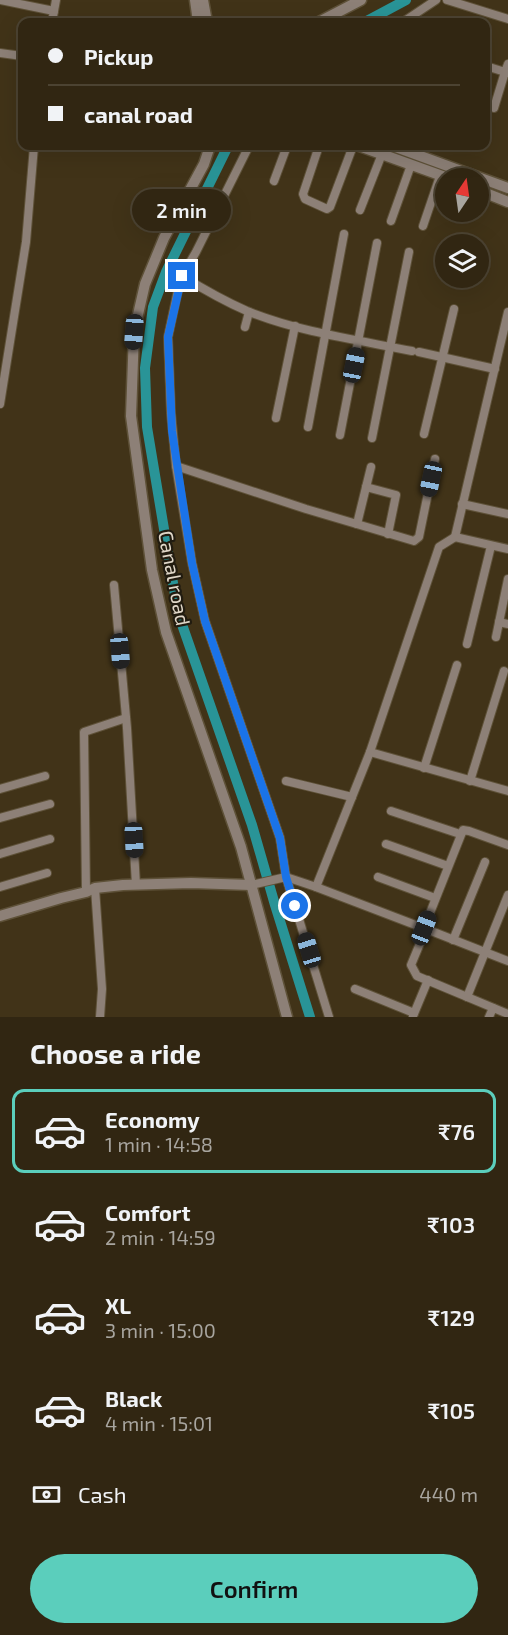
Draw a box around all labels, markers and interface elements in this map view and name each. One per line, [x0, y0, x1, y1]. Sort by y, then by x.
text: Pickup [84, 43, 153, 69]
text: canal road [84, 101, 193, 127]
north arrow [435, 168, 489, 222]
map controls [435, 168, 489, 288]
callout: 2 min [132, 189, 231, 231]
text: 2 min [156, 198, 207, 222]
button: layers [435, 234, 489, 288]
route end [168, 262, 195, 289]
car [124, 313, 144, 351]
car [342, 346, 366, 384]
car [418, 460, 444, 498]
street label: Canal road [154, 528, 196, 628]
car [109, 632, 131, 670]
car [124, 822, 144, 858]
route start [281, 892, 308, 919]
car [409, 908, 439, 948]
car [295, 930, 323, 970]
text: Choose a ride [30, 1037, 201, 1069]
icon: car [33, 1104, 87, 1158]
text: Economy [105, 1106, 200, 1132]
text: ₹76 [438, 1118, 475, 1144]
text: 1 min · 14:58 [105, 1132, 213, 1156]
icon: car [33, 1197, 87, 1251]
text: Comfort [105, 1199, 190, 1225]
text: ₹103 [427, 1211, 475, 1237]
text: 2 min · 14:59 [105, 1225, 216, 1249]
icon: car [33, 1290, 87, 1344]
text: XL [105, 1292, 131, 1318]
text: ₹129 [428, 1304, 475, 1330]
text: 3 min · 15:00 [105, 1318, 216, 1342]
icon: car [33, 1383, 87, 1437]
text: Black [105, 1385, 162, 1411]
text: ₹105 [427, 1397, 475, 1423]
text: 4 min · 15:01 [105, 1411, 213, 1435]
icon: cash [30, 1478, 63, 1511]
text: Cash [78, 1481, 127, 1507]
text: 440 m [419, 1482, 478, 1506]
button: Confirm [30, 1554, 478, 1623]

